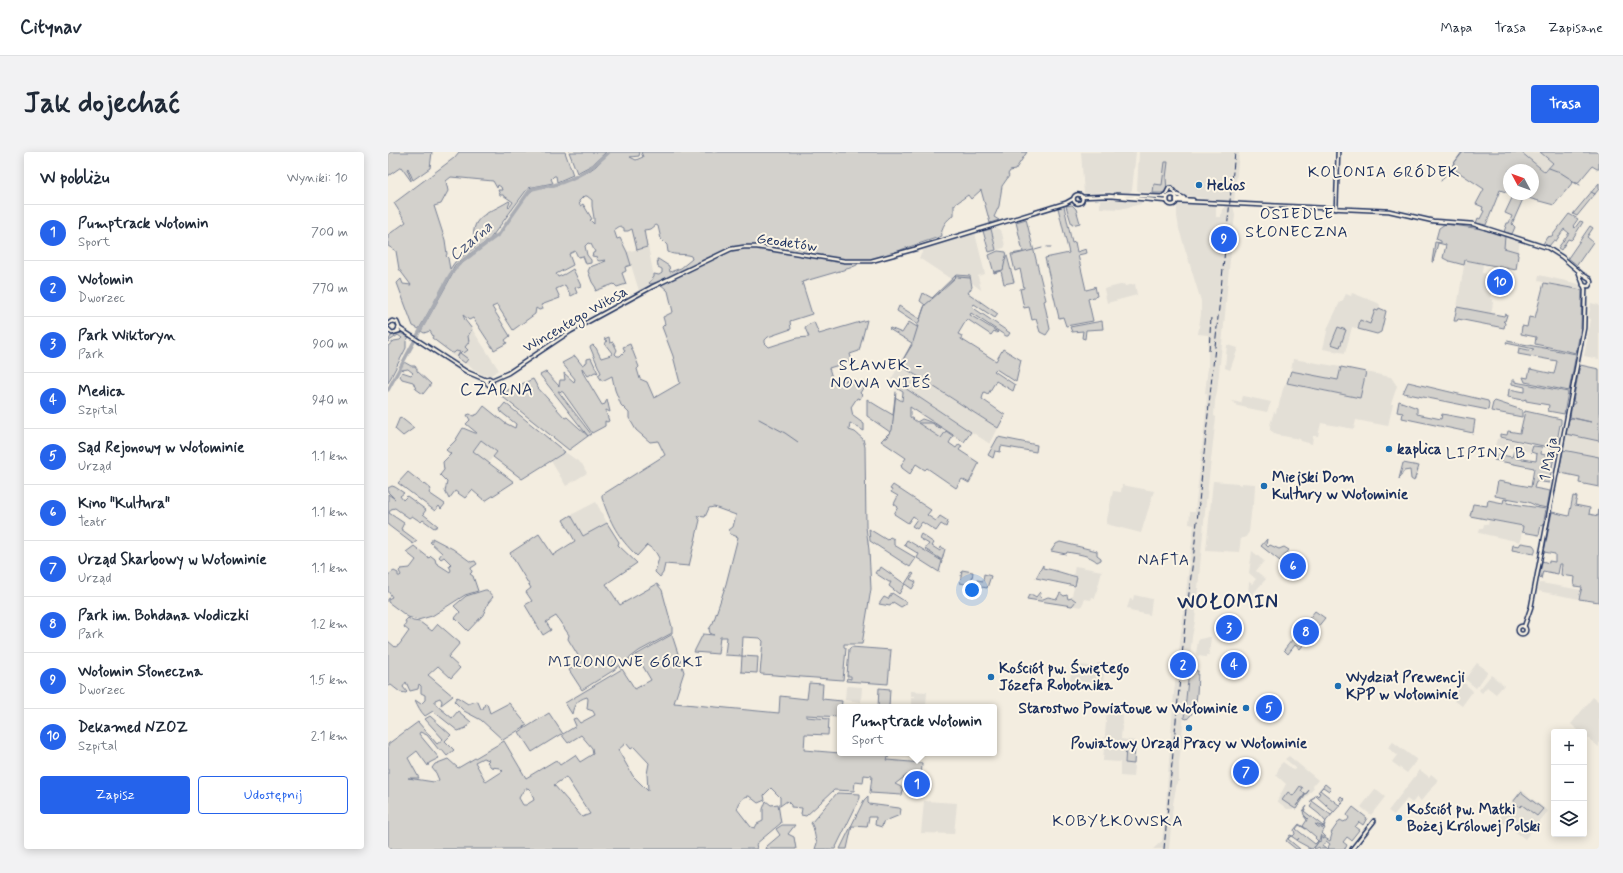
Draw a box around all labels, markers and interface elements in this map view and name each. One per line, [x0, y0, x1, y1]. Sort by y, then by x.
text: Citynav [20, 15, 82, 40]
text: Mapa [1441, 19, 1472, 37]
text: Trasa [1494, 19, 1526, 37]
text: Zapisane [1548, 19, 1603, 37]
button: Trasa [1531, 85, 1599, 123]
text: Jak dojechać [24, 86, 180, 123]
district label: KOLONIA GRÓDEK [1308, 162, 1460, 183]
north arrow [1503, 164, 1539, 200]
text: W pobliżu [40, 167, 109, 189]
text: Wyniki: 10 [287, 170, 348, 187]
place label: Helios [1207, 176, 1245, 196]
marker: Helios [1194, 180, 1204, 190]
district label: OSIEDLE SŁONECZNA [1245, 204, 1349, 243]
text: Pumptrack Wołomin [78, 214, 209, 234]
water label: Czarna [445, 216, 497, 266]
text: 1 [50, 224, 56, 241]
text: 700 m [311, 224, 348, 241]
pin: 9 [1211, 224, 1237, 254]
street label: Geodetów [755, 229, 819, 257]
text: Sport [78, 234, 110, 251]
pin: 10 [1487, 267, 1513, 297]
text: Wołomin [78, 270, 133, 290]
text: 2 [50, 280, 56, 297]
text: 770 m [312, 280, 348, 297]
street label: Wincentego Witosa [520, 282, 632, 359]
text: Dworzec [78, 290, 125, 307]
text: Park Wiktoryn [78, 326, 176, 346]
text: 3 [50, 336, 56, 353]
text: 900 m [313, 336, 348, 353]
text: Park [78, 346, 104, 363]
district label: SŁAWEK - NOWA WIEŚ [831, 355, 931, 394]
district label: CZARNA [460, 379, 534, 401]
text: Medica [78, 382, 125, 402]
text: 4 [49, 392, 57, 409]
text: 940 m [312, 392, 348, 409]
text: Szpital [78, 402, 117, 419]
street label: 1 Maja [1535, 435, 1563, 483]
text: Sąd Rejonowy w Wołominie [78, 438, 244, 458]
place label: kaplica [1397, 440, 1442, 460]
district label: LIPINY B [1446, 443, 1526, 464]
marker: kaplica [1384, 444, 1394, 454]
text: 5 [49, 448, 57, 465]
text: 1.1 km [311, 448, 348, 465]
text: Urząd [78, 458, 111, 475]
place label: Miejski Dom Kultury w Wołominie [1272, 468, 1409, 505]
marker: Miejski Dom Kultury w Wołominie [1259, 481, 1269, 491]
text: Kino "Kultura" [78, 494, 170, 514]
text: 6 [50, 504, 56, 521]
text: 1.1 km [311, 504, 348, 521]
text: Teatr [78, 514, 106, 531]
text: Urząd Skarbowy w Wołominie [78, 550, 267, 570]
district label: NAFTA [1138, 550, 1190, 571]
pin: 6 [1280, 551, 1306, 581]
text: 7 [49, 560, 57, 577]
text: 1.1 km [311, 560, 348, 577]
text: Urząd [78, 570, 111, 587]
your location [962, 580, 982, 600]
district label: WOŁOMIN [1176, 590, 1279, 615]
text: Park im. Bohdana Wodiczki [78, 606, 249, 626]
pin: 3 [1216, 613, 1242, 643]
text: 8 [49, 616, 57, 633]
text: 1.2 km [311, 616, 348, 633]
pin: 8 [1293, 617, 1319, 647]
text: Park [78, 626, 104, 643]
pin: 2 [1170, 650, 1196, 680]
pin: 4 [1221, 650, 1247, 680]
district label: MIRONOWE GÓRKI [548, 652, 704, 673]
place label: Kościół pw. Świętego Józefa Robotnika [999, 658, 1129, 696]
text: Wołomin Słoneczna [78, 662, 203, 682]
place label: Wydział Prewencji KPP w Wołominie [1345, 668, 1465, 705]
text: 9 [50, 672, 56, 689]
text: 1.5 km [309, 672, 348, 689]
marker: Kościół pw. Świętego Józefa Robotnika [986, 672, 996, 682]
marker: Wydział Prewencji KPP w Wołominie [1333, 681, 1343, 691]
text: Dworzec [78, 682, 125, 699]
pin: 5 [1256, 693, 1282, 723]
place label: Starostwo Powiatowe w Wołominie [1019, 699, 1239, 719]
marker: Starostwo Powiatowe w Wołominie [1241, 703, 1251, 713]
popup [837, 704, 997, 756]
text: Pumptrack Wołomin [852, 712, 982, 732]
text: Dekamed NZOZ [78, 718, 188, 738]
marker: Powiatowy Urząd Pracy w Wołominie [1184, 723, 1194, 733]
text: 10 [46, 728, 60, 745]
text: 2.1 km [311, 728, 348, 745]
map controls [1551, 729, 1587, 837]
button: + [1551, 729, 1587, 765]
text: Sport [852, 732, 884, 749]
place label: Powiatowy Urząd Pracy w Wołominie [1071, 734, 1308, 754]
text: Szpital [78, 738, 117, 755]
pin: 7 [1233, 757, 1259, 787]
button: − [1551, 765, 1587, 801]
pin: 1 [904, 769, 930, 799]
button: Zapisz [40, 776, 190, 814]
button: Udostępnij [198, 776, 348, 814]
place label: Kościół pw. Matki Bożej Królowej Polski [1407, 800, 1541, 837]
button: layers [1551, 801, 1587, 837]
district label: KOBYŁKOWSKA [1052, 811, 1184, 832]
marker: Kościół pw. Matki Bożej Królowej Polski [1394, 813, 1404, 823]

